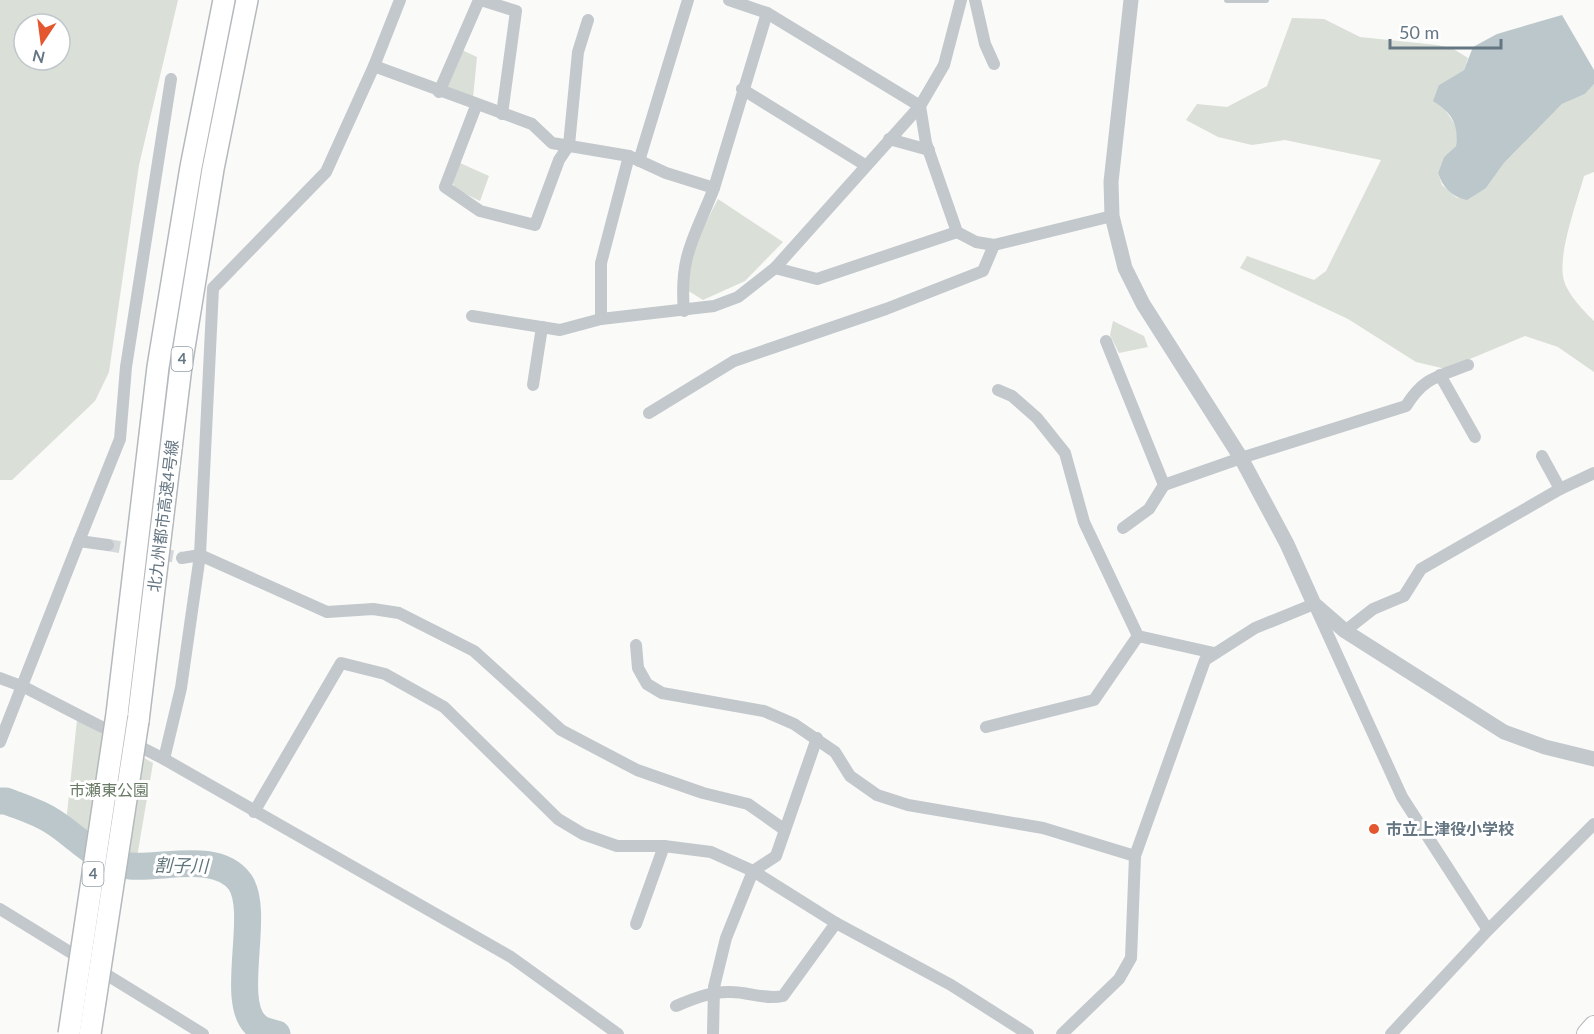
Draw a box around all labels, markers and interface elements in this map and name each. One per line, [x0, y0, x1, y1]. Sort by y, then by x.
north arrow [12, 12, 72, 72]
scale bar [1390, 12, 1501, 50]
text: 50 m [1399, 21, 1439, 43]
text: N [30, 46, 47, 68]
road number: 4 [172, 347, 192, 371]
street label: 北九州都市高速4号線 [144, 439, 181, 593]
park label: 市瀬東公園 [69, 780, 149, 799]
place label: 市立上津役小学校 [1386, 819, 1514, 838]
marker: 市立上津役小学校 [1367, 822, 1381, 836]
water label: 割子川 [154, 854, 210, 877]
road number: 4 [82, 862, 104, 886]

